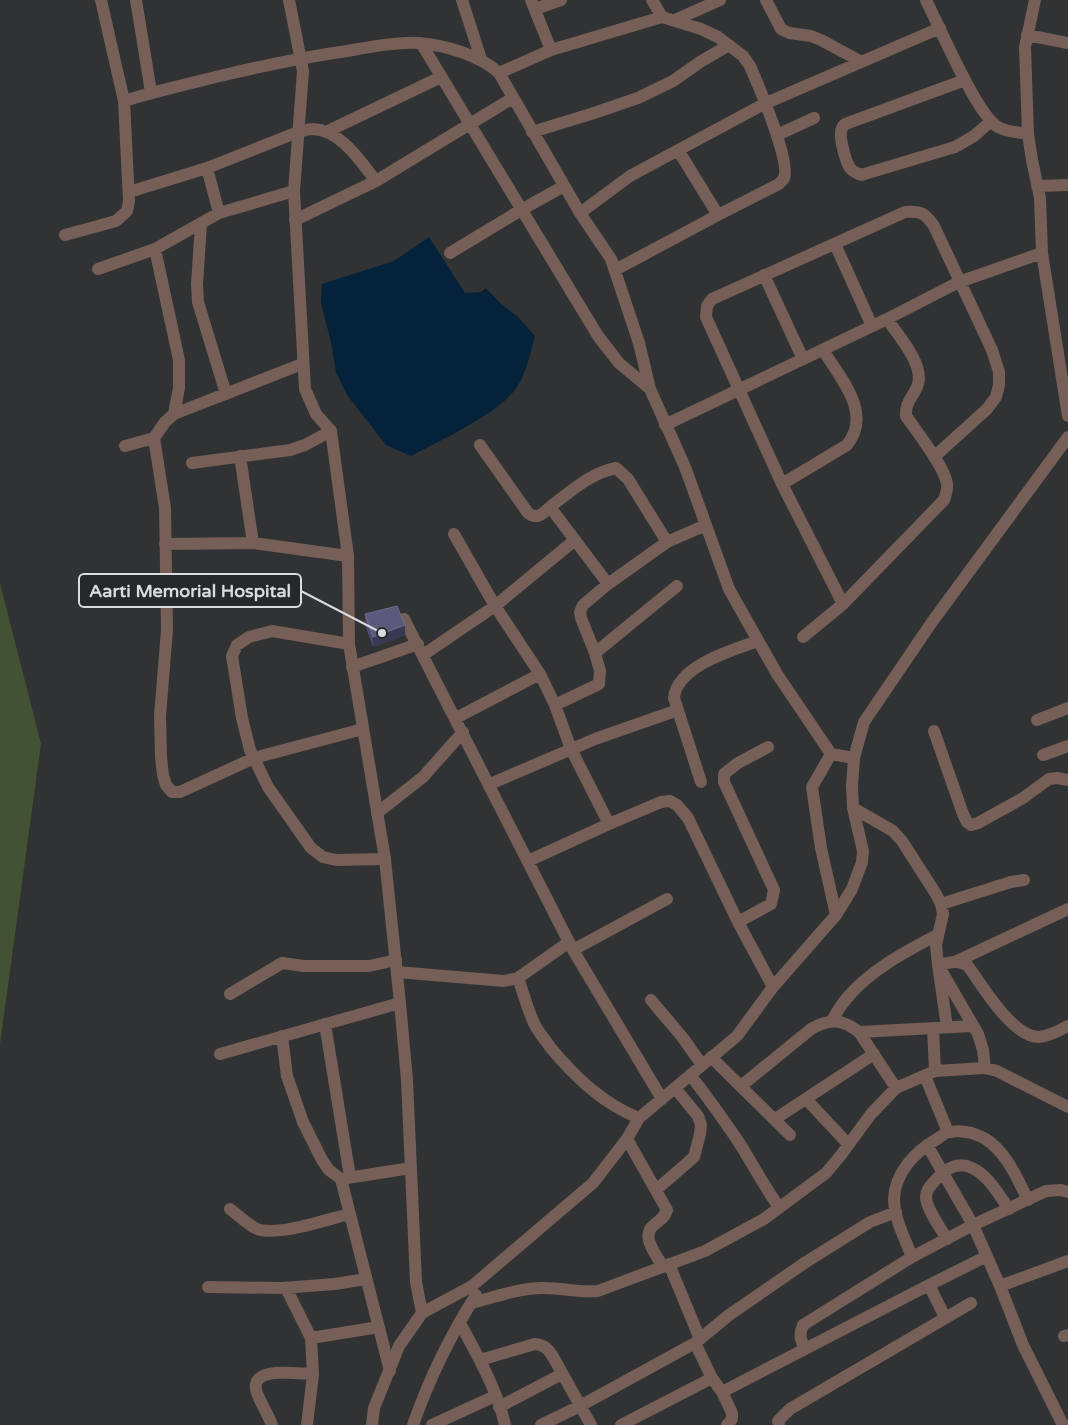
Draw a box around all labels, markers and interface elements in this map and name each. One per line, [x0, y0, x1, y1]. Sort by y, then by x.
callout: Aarti Memorial Hospital [79, 574, 301, 607]
text: Aarti Memorial Hospital [89, 580, 291, 602]

